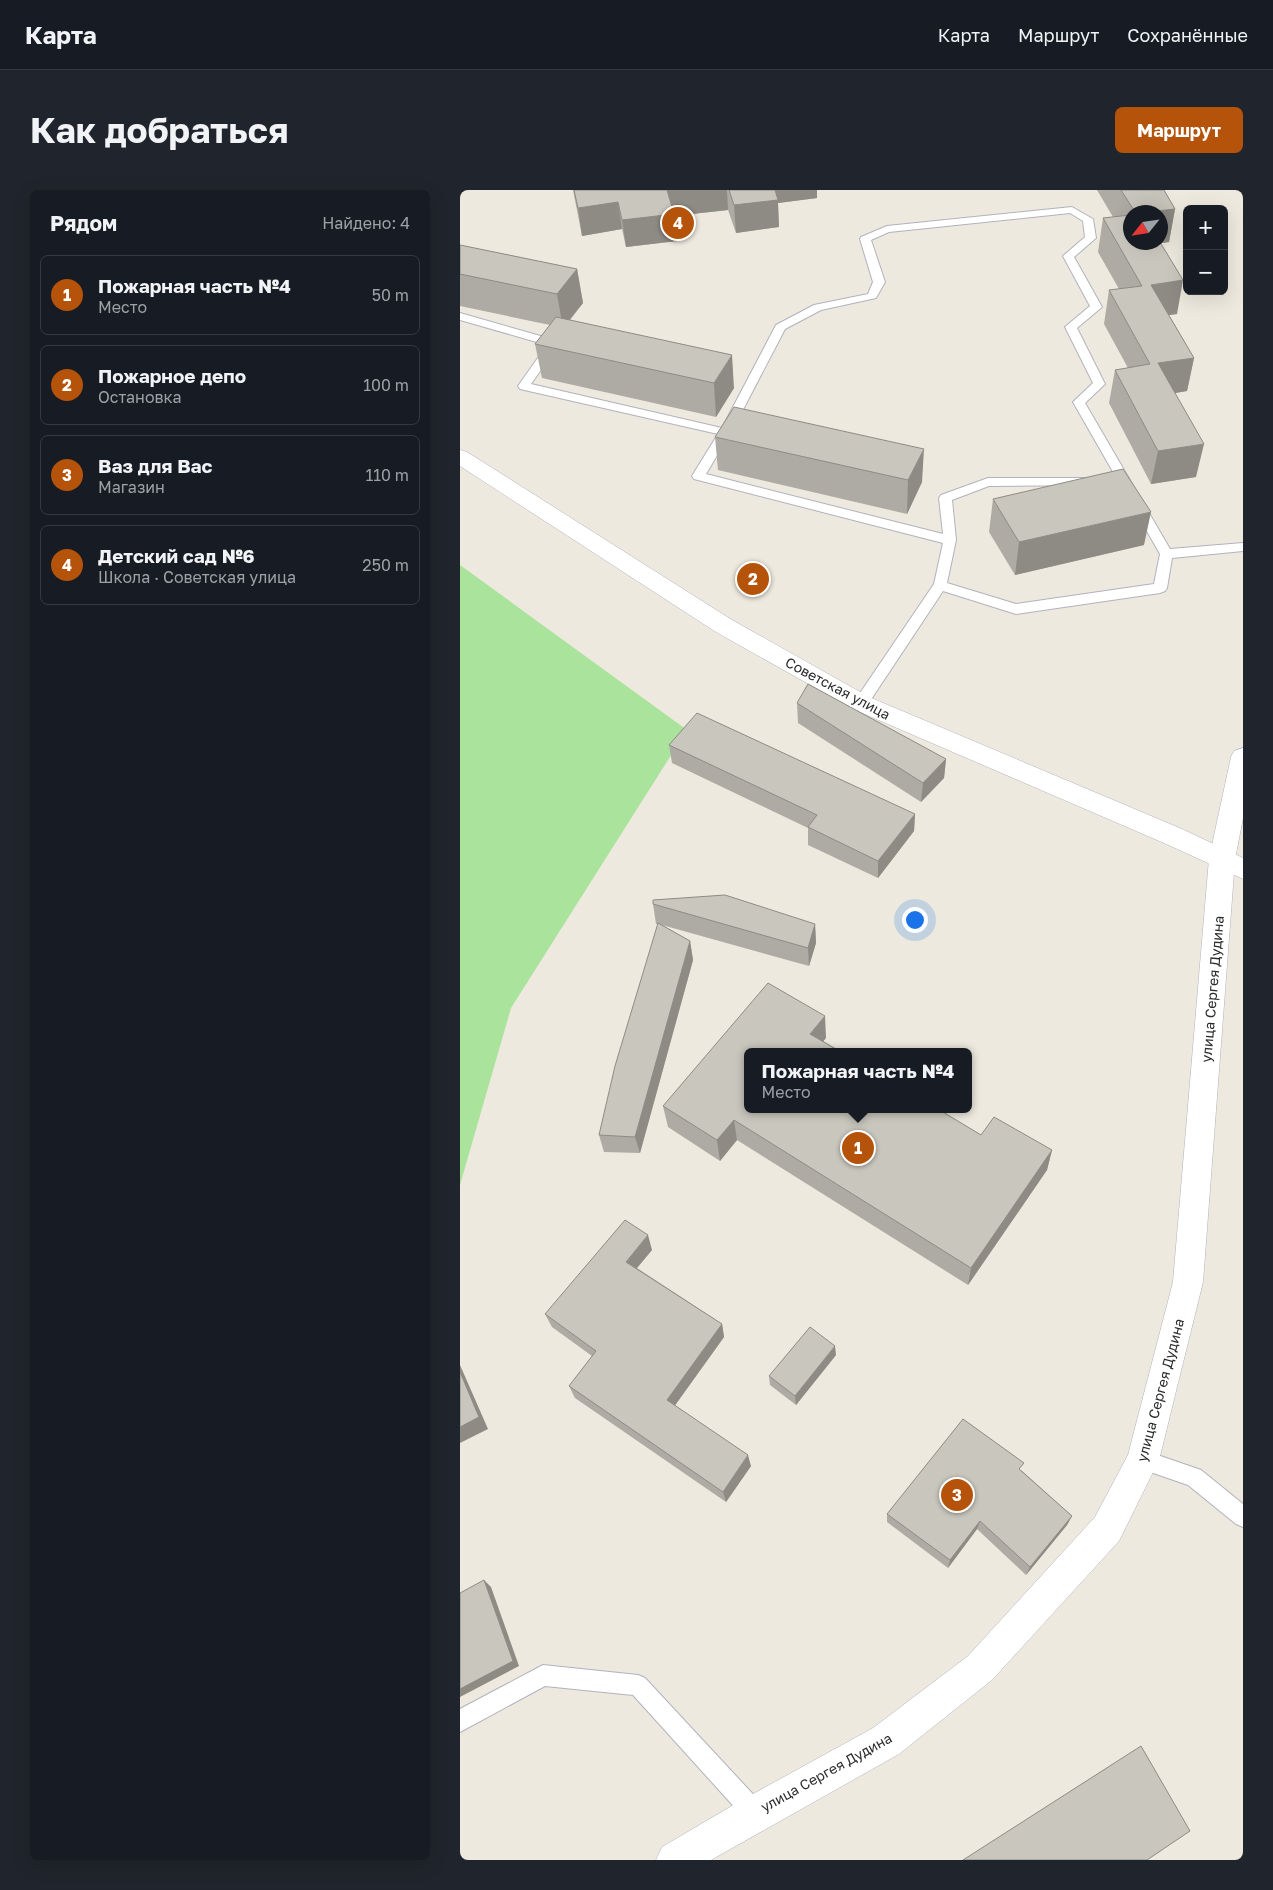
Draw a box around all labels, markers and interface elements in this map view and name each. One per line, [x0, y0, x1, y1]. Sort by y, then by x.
text: Карта [25, 20, 97, 49]
text: Карта [938, 24, 990, 46]
text: Маршрут [1018, 24, 1099, 46]
text: Сохранённые [1127, 24, 1248, 46]
button: Маршрут [1115, 107, 1243, 153]
text: Как добраться [30, 109, 288, 151]
pin: 4 [662, 204, 694, 242]
north arrow [1123, 205, 1168, 250]
map controls [1183, 205, 1228, 295]
button: + [1183, 205, 1228, 250]
text: Рядом [50, 210, 117, 236]
text: Найдено: 4 [322, 213, 410, 233]
button: − [1183, 250, 1228, 295]
text: Пожарная часть №4 [98, 274, 291, 297]
text: 1 [63, 285, 71, 305]
text: 50 m [372, 285, 409, 305]
text: Место [98, 297, 147, 317]
text: Пожарное депо [98, 364, 246, 387]
text: 2 [62, 375, 72, 395]
text: 100 m [363, 375, 409, 395]
text: Остановка [98, 387, 182, 407]
text: Ваз для Вас [98, 454, 213, 477]
text: 3 [62, 465, 72, 485]
text: 110 m [365, 465, 409, 485]
text: Магазин [98, 477, 165, 497]
text: Детский сад №6 [98, 544, 255, 567]
text: 4 [62, 555, 72, 575]
text: 250 m [362, 555, 409, 575]
pin: 2 [737, 560, 769, 598]
text: Школа · Советская улица [98, 567, 296, 587]
street label: Советская улица [783, 653, 893, 723]
your location [902, 907, 928, 933]
street label: улица Сергея Дудина [1197, 915, 1227, 1063]
popup [744, 1048, 972, 1113]
text: Пожарная часть №4 [762, 1059, 954, 1082]
text: Место [762, 1082, 811, 1102]
pin: 1 [842, 1129, 874, 1167]
street label: улица Сергея Дудина [1133, 1317, 1187, 1463]
pin: 3 [941, 1476, 973, 1514]
street label: улица Сергея Дудина [757, 1729, 895, 1815]

